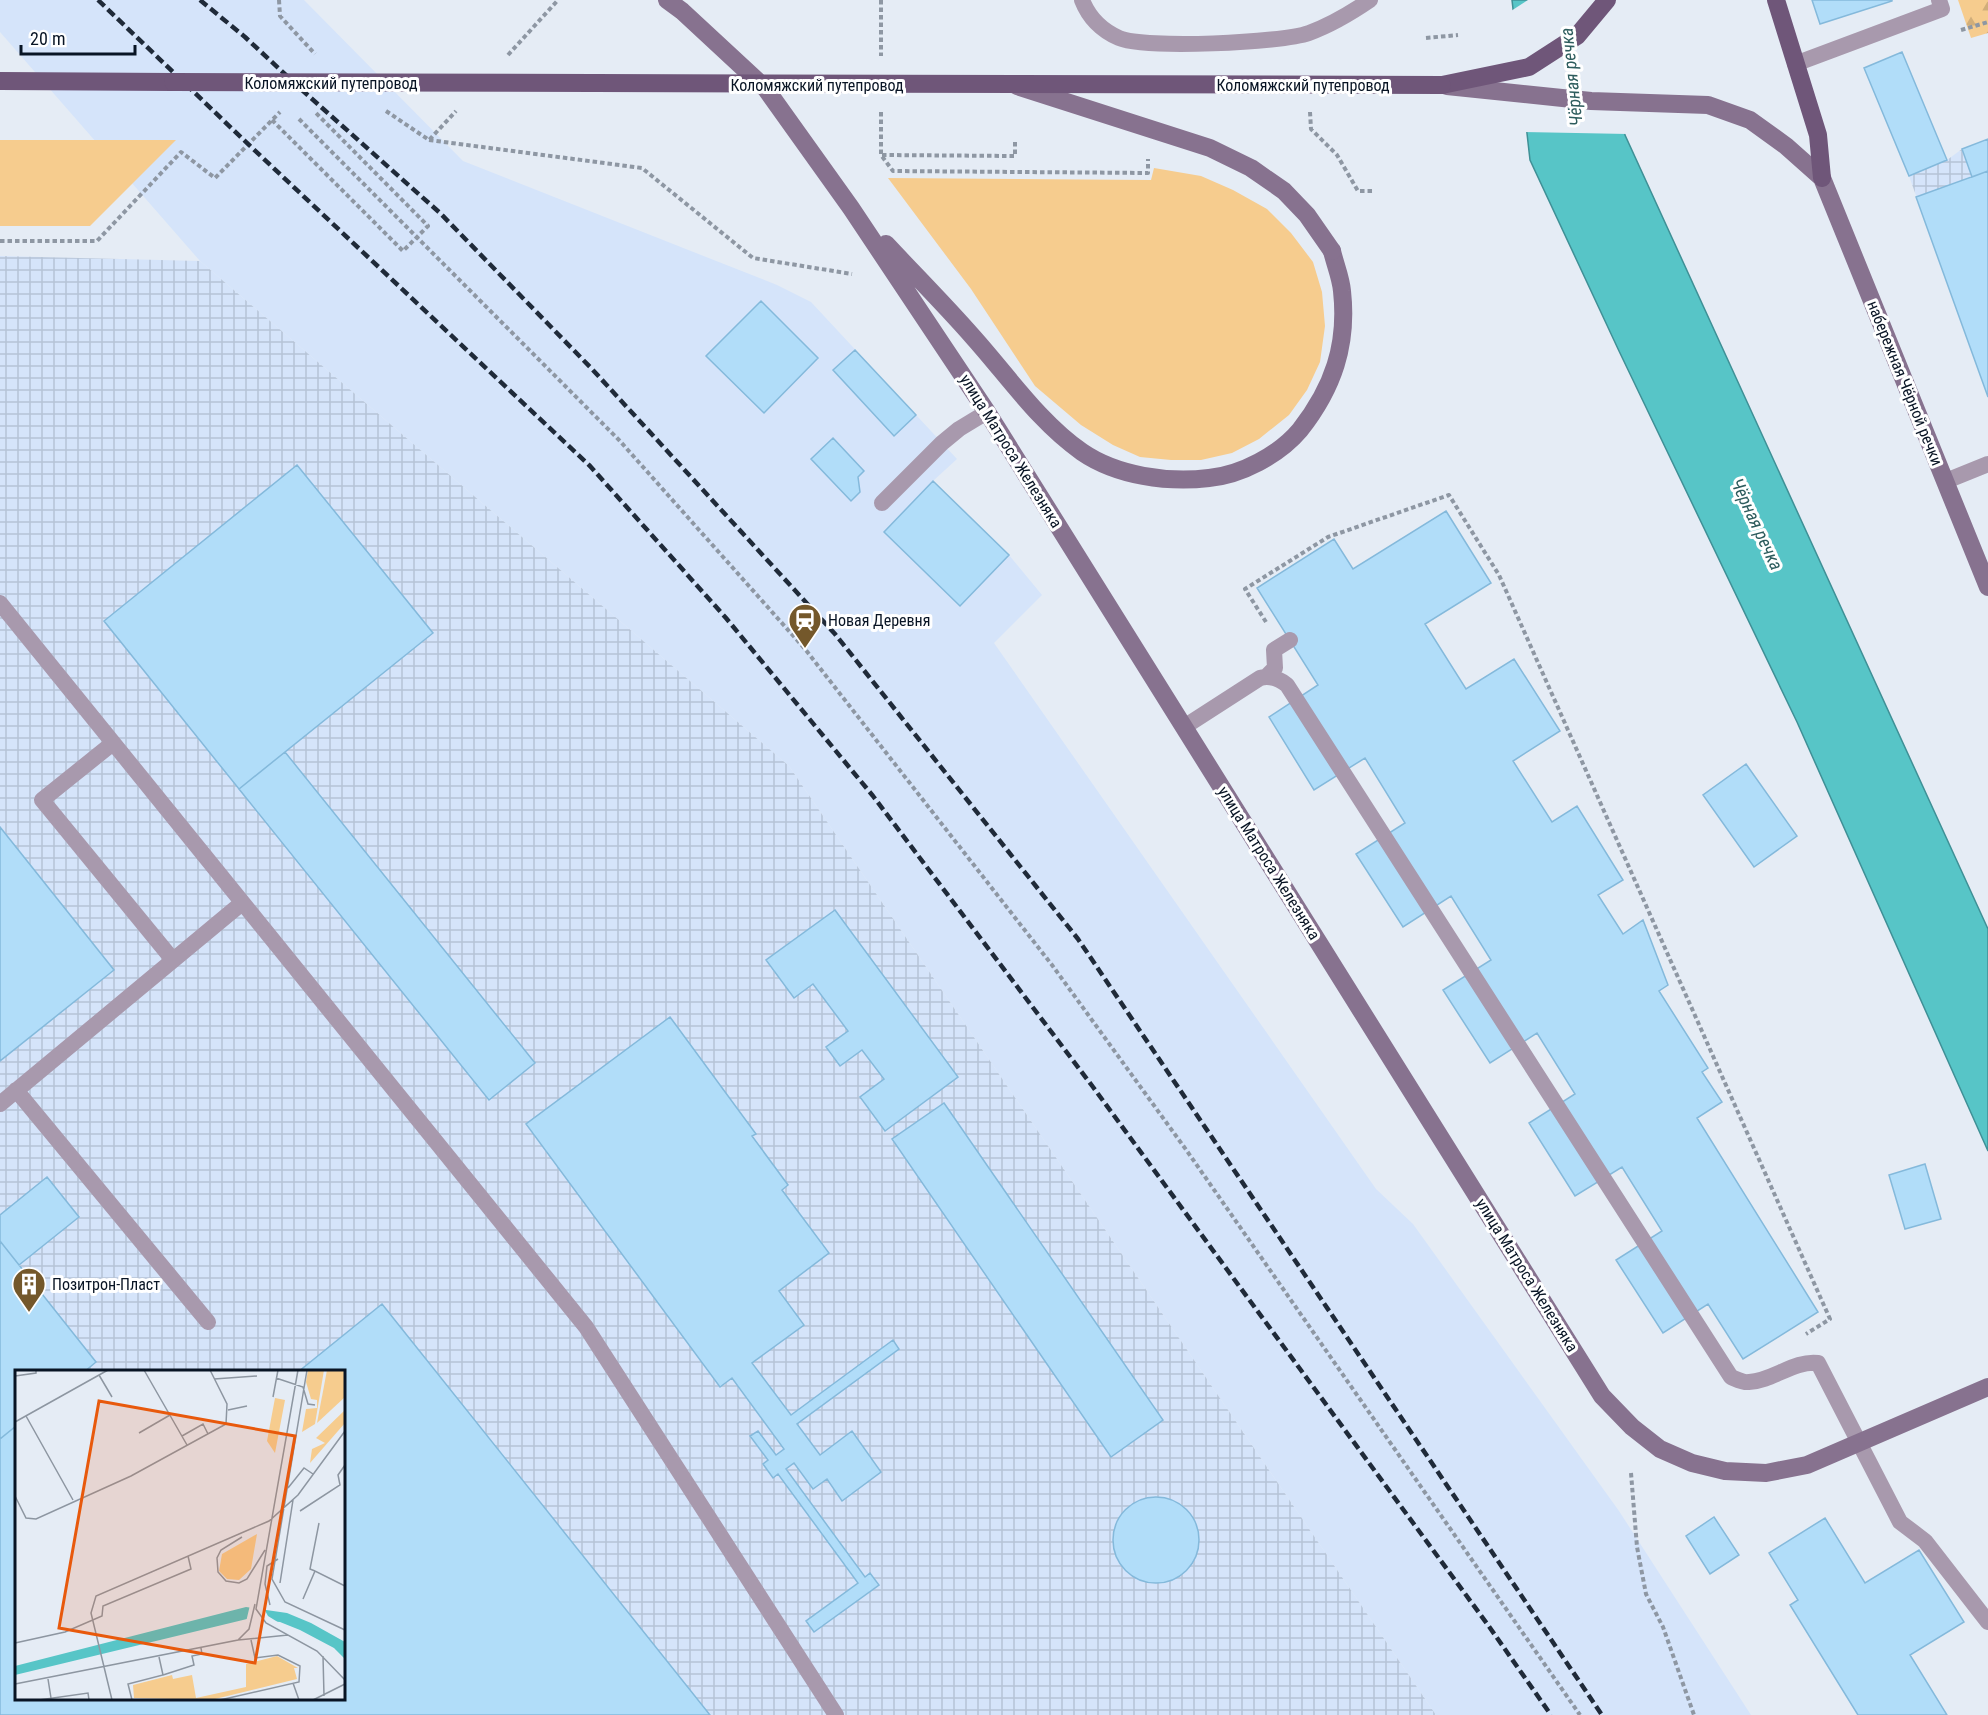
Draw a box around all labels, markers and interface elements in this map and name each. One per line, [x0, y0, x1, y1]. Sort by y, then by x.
scale bar [21, 18, 135, 56]
water label: Чёрная речка [1555, 27, 1587, 127]
text: 20 m [30, 28, 65, 49]
street label: Коломяжский путепровод [244, 74, 418, 93]
street label: Коломяжский путепровод [730, 76, 904, 95]
street label: Коломяжский путепровод [1216, 76, 1390, 95]
street label: набережная Чёрной речки [1863, 298, 1947, 468]
street label: улица Матроса Железняка [956, 371, 1066, 531]
water label: Чёрная речка [1727, 475, 1787, 573]
station icon: Новая Деревня [787, 602, 823, 649]
place label: Новая Деревня [828, 611, 930, 630]
street label: улица Матроса Железняка [1214, 783, 1324, 943]
street label: улица Матроса Железняка [1472, 1195, 1582, 1355]
building icon: Позитрон-Пласт [11, 1266, 47, 1313]
place label: Позитрон-Пласт [52, 1275, 160, 1294]
inset map [15, 1370, 345, 1700]

